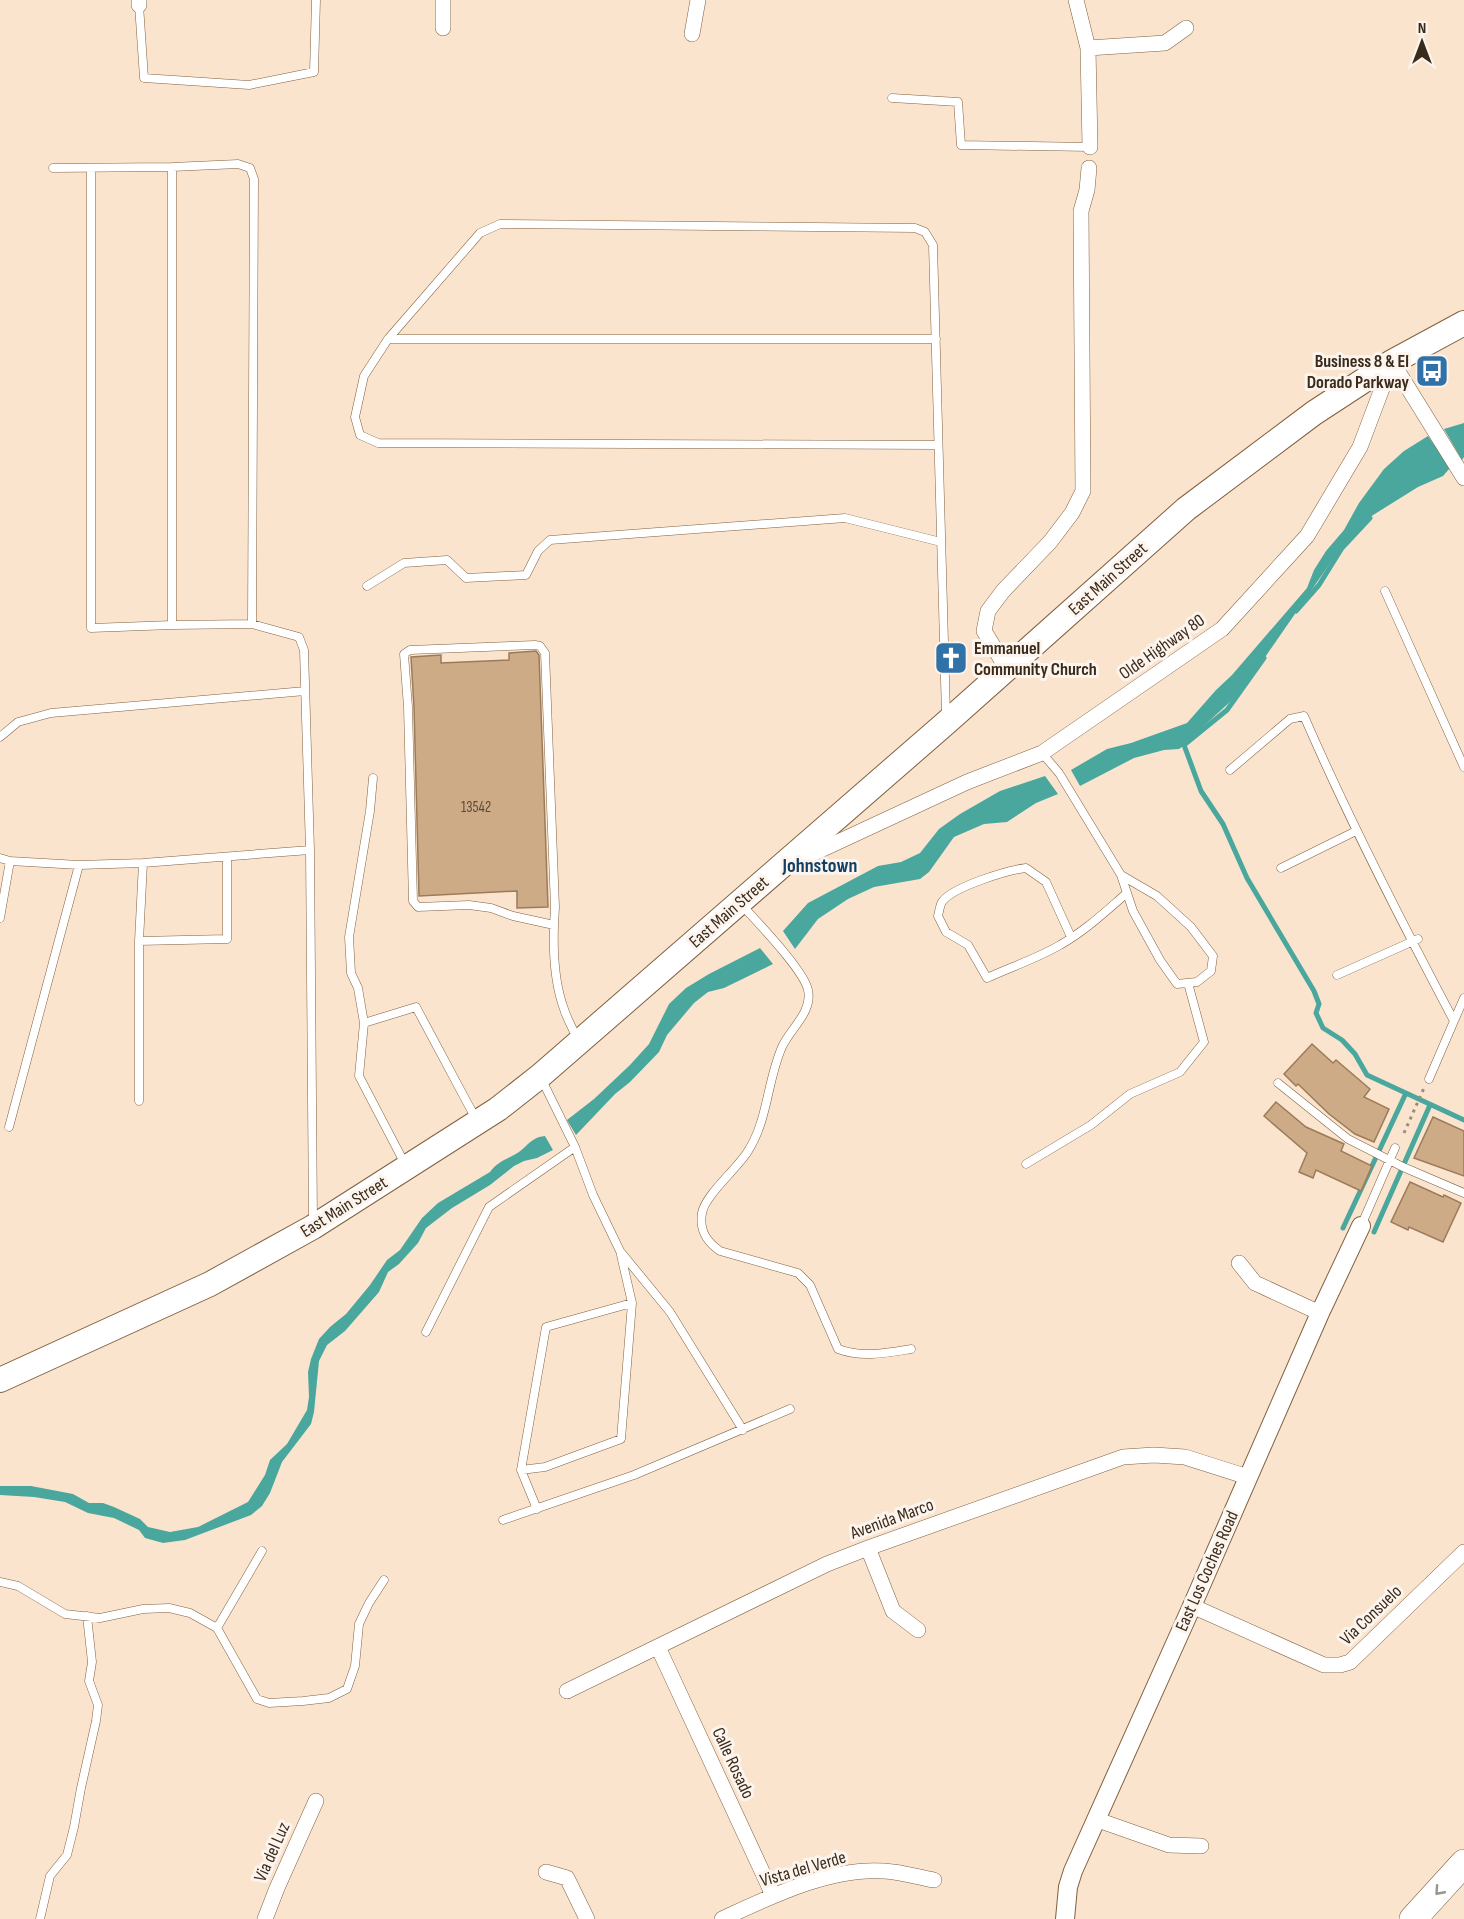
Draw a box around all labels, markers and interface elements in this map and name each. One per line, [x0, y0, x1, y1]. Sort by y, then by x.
north arrow [1392, 12, 1452, 72]
text: N [1418, 19, 1426, 38]
place label: Business 8 & El Dorado Parkway [1307, 351, 1410, 393]
bus stop icon: Business 8 & El Dorado Parkway [1414, 353, 1450, 389]
street label: East Main Street [1064, 538, 1152, 620]
street label: Olde Highway 80 [1115, 610, 1209, 684]
place label: Emmanuel Community Church [974, 638, 1097, 680]
church icon: Emmanuel Community Church [933, 640, 969, 676]
house number: 13542 [461, 798, 491, 817]
district label: Johnstown [782, 854, 857, 878]
street label: East Main Street [685, 871, 773, 952]
street label: East Main Street [297, 1172, 392, 1242]
street label: Avenida Marco [847, 1494, 936, 1544]
street label: East Los Coches Road [1171, 1508, 1243, 1634]
street label: Via Consuelo [1336, 1581, 1406, 1649]
street label: Calle Rosado [707, 1724, 759, 1802]
street label: Via del Luz [250, 1819, 295, 1885]
street label: Vista del Verde [758, 1847, 848, 1891]
one-way arrow [1435, 1884, 1446, 1895]

